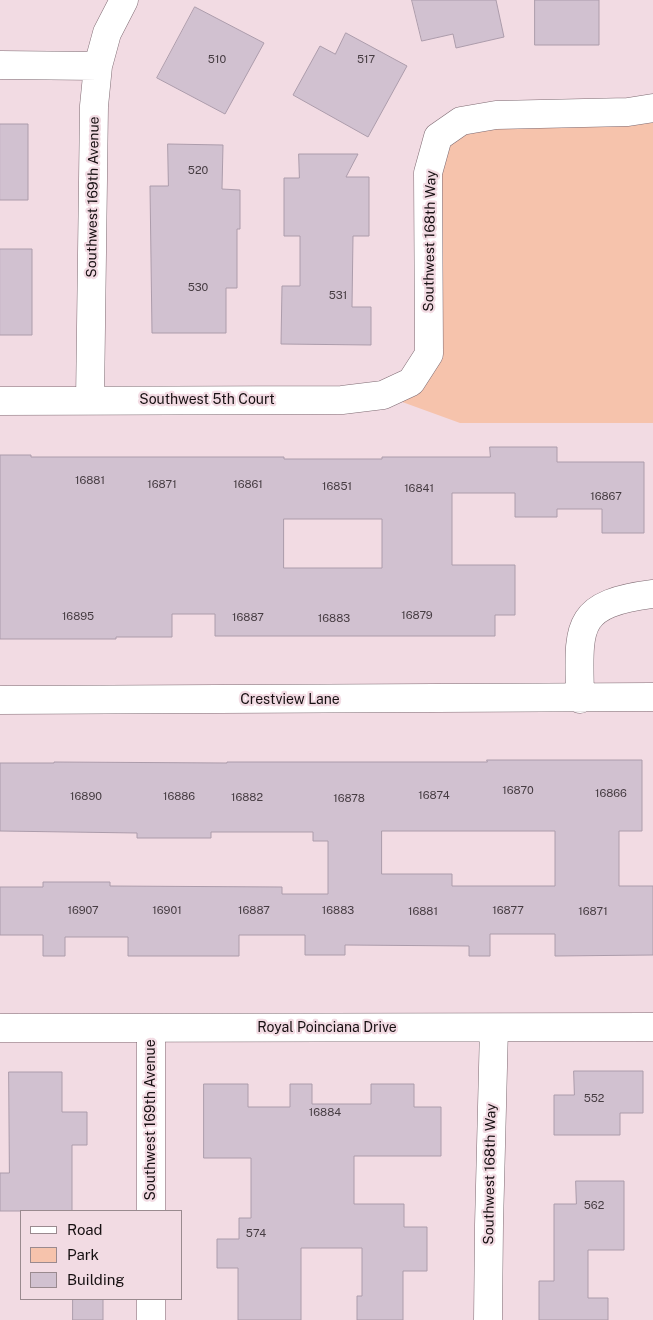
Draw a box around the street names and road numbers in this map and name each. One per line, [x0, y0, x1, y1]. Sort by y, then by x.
street label: Southwest 169th Avenue [83, 116, 103, 278]
street label: Southwest 168th Way [420, 170, 440, 312]
street label: Southwest 5th Court [139, 392, 275, 408]
street label: Crestview Lane [240, 692, 340, 708]
street label: Royal Poinciana Drive [257, 1020, 397, 1036]
street label: Southwest 169th Avenue [143, 1039, 159, 1201]
street label: Southwest 168th Way [480, 1103, 500, 1245]

